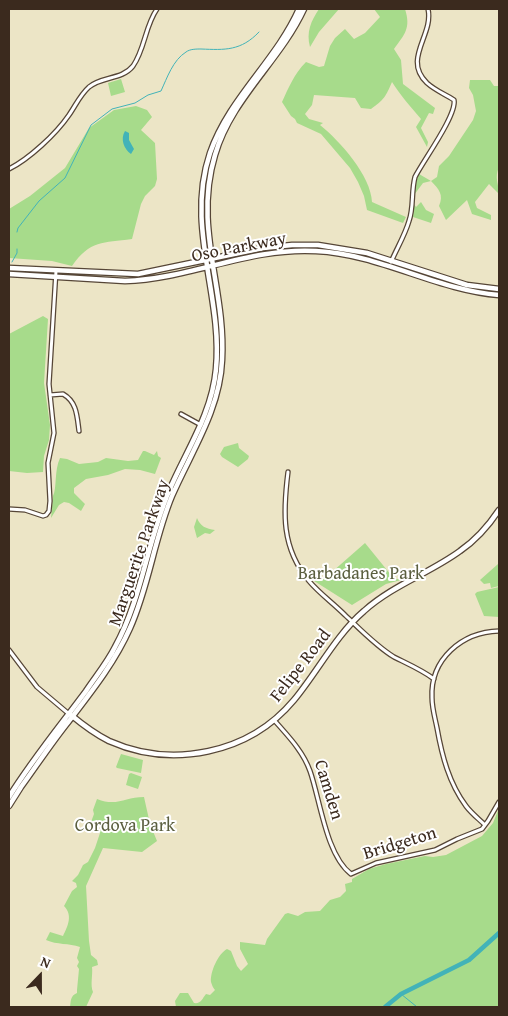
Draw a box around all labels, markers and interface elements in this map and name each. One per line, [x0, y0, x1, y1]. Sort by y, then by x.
street label: Oso Parkway [190, 228, 288, 268]
street label: Marguerite Parkway [105, 477, 175, 629]
park label: Barbadanes Park [298, 563, 424, 585]
street label: Felipe Road [266, 625, 336, 707]
street label: Camden [309, 758, 347, 822]
park label: Cordova Park [75, 815, 175, 837]
street label: Bridgeton [361, 823, 439, 865]
north arrow [15, 951, 65, 1001]
text: N [38, 951, 54, 973]

